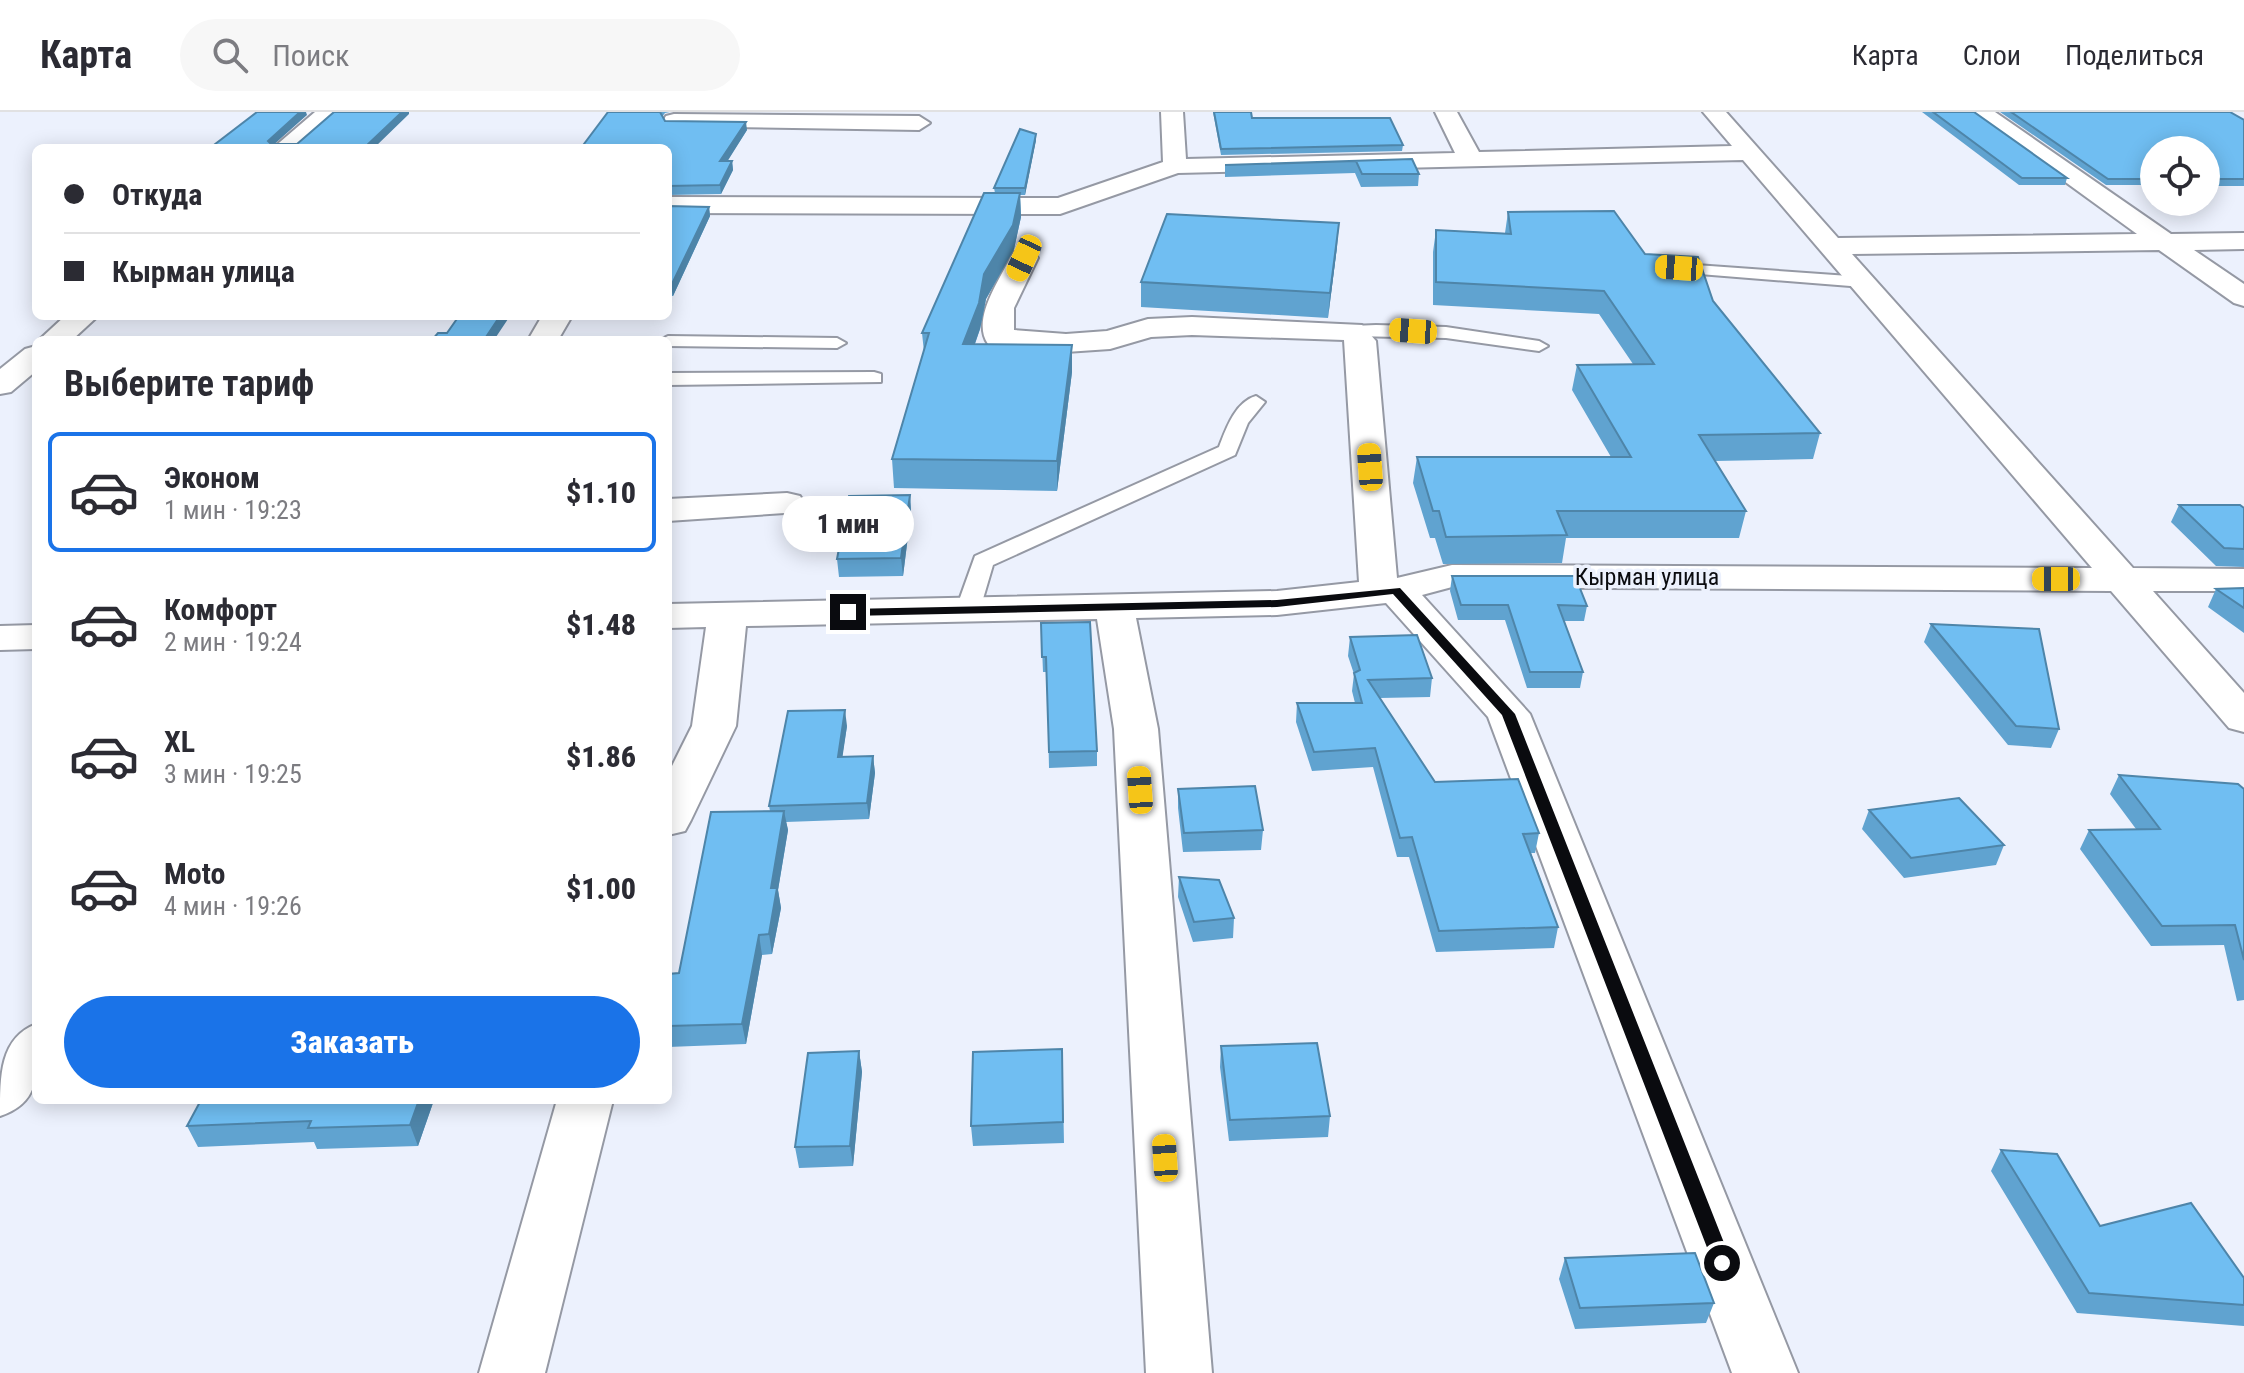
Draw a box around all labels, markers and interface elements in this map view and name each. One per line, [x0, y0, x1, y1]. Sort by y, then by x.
search box [180, 19, 740, 91]
text: Карта [40, 33, 132, 77]
icon: search [208, 33, 252, 77]
text: Поиск [272, 38, 349, 73]
text: Карта [1852, 39, 1919, 72]
text: Слои [1963, 39, 2021, 72]
text: Поделиться [2065, 39, 2204, 72]
map controls [2140, 136, 2220, 216]
button: locate [2140, 136, 2220, 216]
text: Откуда [112, 177, 202, 212]
car [1003, 231, 1045, 285]
text: Кырман улица [112, 254, 295, 289]
car [1654, 254, 1704, 282]
car [1388, 317, 1438, 345]
text: Выберите тариф [64, 363, 314, 405]
car [1356, 442, 1384, 492]
icon: car [68, 456, 140, 528]
text: Эконом [164, 460, 260, 495]
text: $1.10 [566, 475, 636, 510]
text: 1 мин · 19:23 [164, 495, 302, 525]
callout: 1 мин [782, 496, 914, 552]
text: 1 мин [817, 509, 879, 539]
street label: Кырман улица [1575, 563, 1719, 591]
car [2032, 567, 2080, 591]
icon: car [68, 588, 140, 660]
text: Комфорт [164, 592, 277, 627]
route end [830, 594, 866, 630]
text: $1.48 [566, 607, 636, 642]
text: 2 мин · 19:24 [164, 627, 302, 657]
icon: car [68, 720, 140, 792]
text: XL [164, 724, 195, 759]
text: $1.86 [566, 739, 636, 774]
text: 3 мин · 19:25 [164, 759, 302, 789]
car [1126, 765, 1154, 815]
icon: car [68, 852, 140, 924]
text: Moto [164, 856, 225, 891]
text: $1.00 [566, 871, 636, 906]
text: 4 мин · 19:26 [164, 891, 302, 921]
button: Заказать [64, 996, 640, 1088]
car [1151, 1133, 1179, 1183]
route start [1704, 1245, 1740, 1281]

